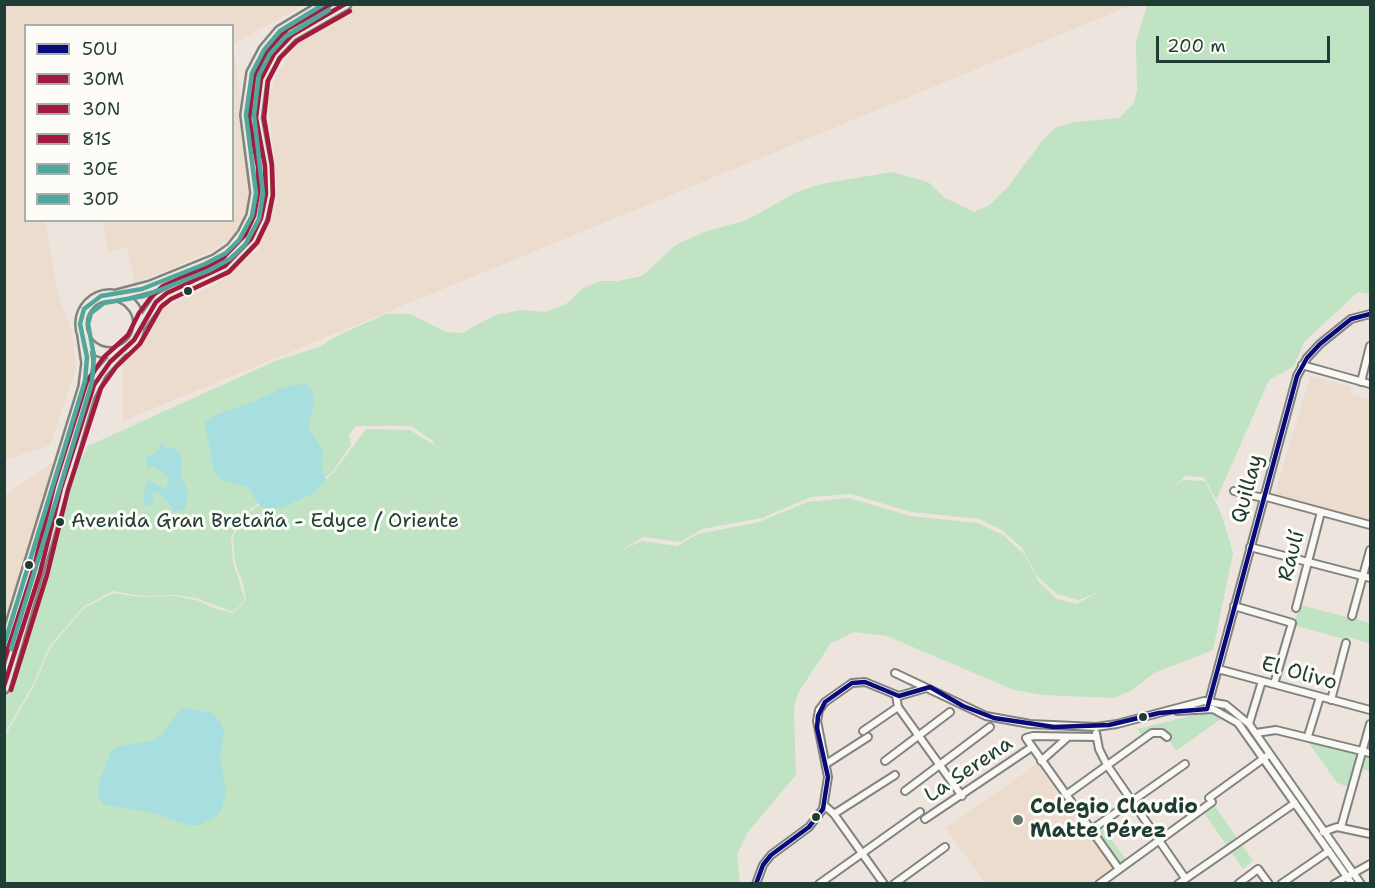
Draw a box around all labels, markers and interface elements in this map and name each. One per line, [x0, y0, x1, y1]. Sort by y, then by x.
legend [24, 24, 234, 222]
scale bar [1159, 24, 1333, 62]
text: 200 m [1167, 34, 1226, 58]
text: 50U [82, 37, 117, 61]
text: 30M [82, 67, 124, 91]
text: 30N [82, 97, 121, 121]
text: 81S [82, 127, 111, 151]
text: 30E [82, 157, 118, 181]
text: 30D [82, 187, 119, 211]
unlabelled marker [182, 285, 194, 297]
street label: Quillay [1227, 452, 1269, 526]
place label: Avenida Gran Bretaña - Edyce / Oriente [71, 510, 459, 534]
marker: Avenida Gran Bretaña - Edyce / Oriente [54, 516, 66, 528]
street label: Raulí [1273, 528, 1311, 584]
unlabelled marker [23, 559, 35, 571]
street label: El Olivo [1258, 652, 1340, 696]
unlabelled marker [1137, 711, 1149, 723]
street label: La Serena [920, 731, 1018, 809]
place label: Colegio Claudio Matte Pérez [1030, 795, 1198, 845]
unlabelled marker [810, 811, 822, 823]
marker: Colegio Claudio Matte Pérez [1011, 813, 1025, 827]

